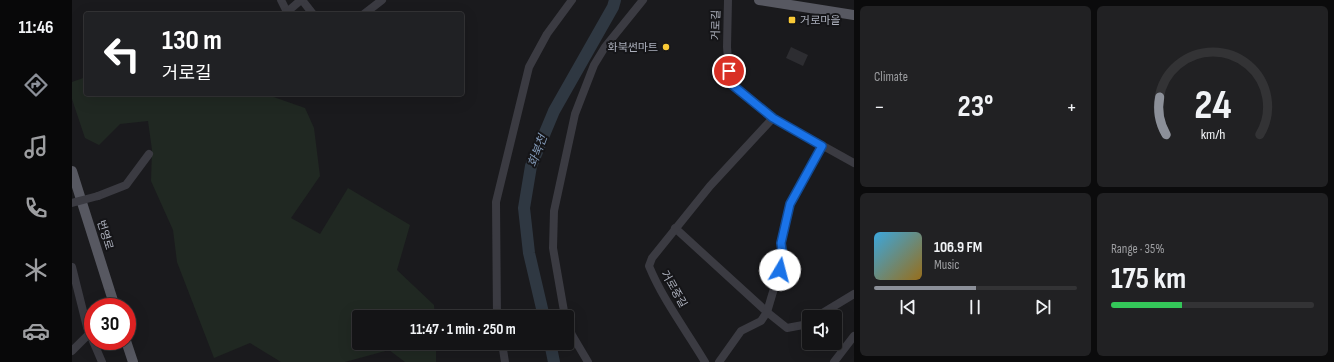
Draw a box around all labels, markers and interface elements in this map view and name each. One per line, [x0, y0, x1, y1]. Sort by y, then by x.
street label: 거로길 [709, 10, 723, 40]
place label: 거로마을 [800, 14, 840, 27]
marker: 거로마을 [787, 15, 797, 25]
text: 11:46 [19, 17, 53, 38]
text: 130 m [162, 24, 222, 57]
icon: left [96, 28, 148, 80]
place label: 화북썬마트 [607, 41, 658, 54]
marker: 화북썬마트 [661, 42, 671, 52]
pin [712, 54, 746, 88]
icon: arrive [718, 60, 740, 82]
text: 거로길 [162, 63, 212, 84]
text: Climate [874, 69, 908, 85]
icon: directions [22, 71, 50, 99]
text: 24 [1194, 80, 1231, 129]
text: 23° [957, 89, 994, 125]
text: − [874, 94, 885, 121]
text: + [1066, 94, 1077, 121]
text: km/h [1200, 125, 1225, 142]
water label: 화북천 [525, 131, 551, 169]
icon: music [22, 133, 50, 161]
icon: phone [22, 194, 50, 222]
street label: 번영로 [94, 219, 116, 251]
text: 106.9 FM [934, 238, 982, 257]
text: Range · 35% [1111, 241, 1165, 257]
position arrow [759, 249, 801, 291]
icon: climate [22, 256, 50, 284]
text: Music [934, 257, 959, 273]
text: 175 km [1111, 261, 1186, 297]
street label: 거로중길 [658, 268, 690, 310]
icon: previous [897, 296, 919, 318]
icon: pause [964, 296, 986, 318]
icon: next [1032, 296, 1054, 318]
speed limit sign: 30 [84, 298, 136, 350]
map controls [802, 310, 842, 350]
button: sound [802, 310, 842, 350]
icon: car [22, 317, 50, 345]
text: 11:47 · 1 min · 250 m [410, 320, 516, 339]

